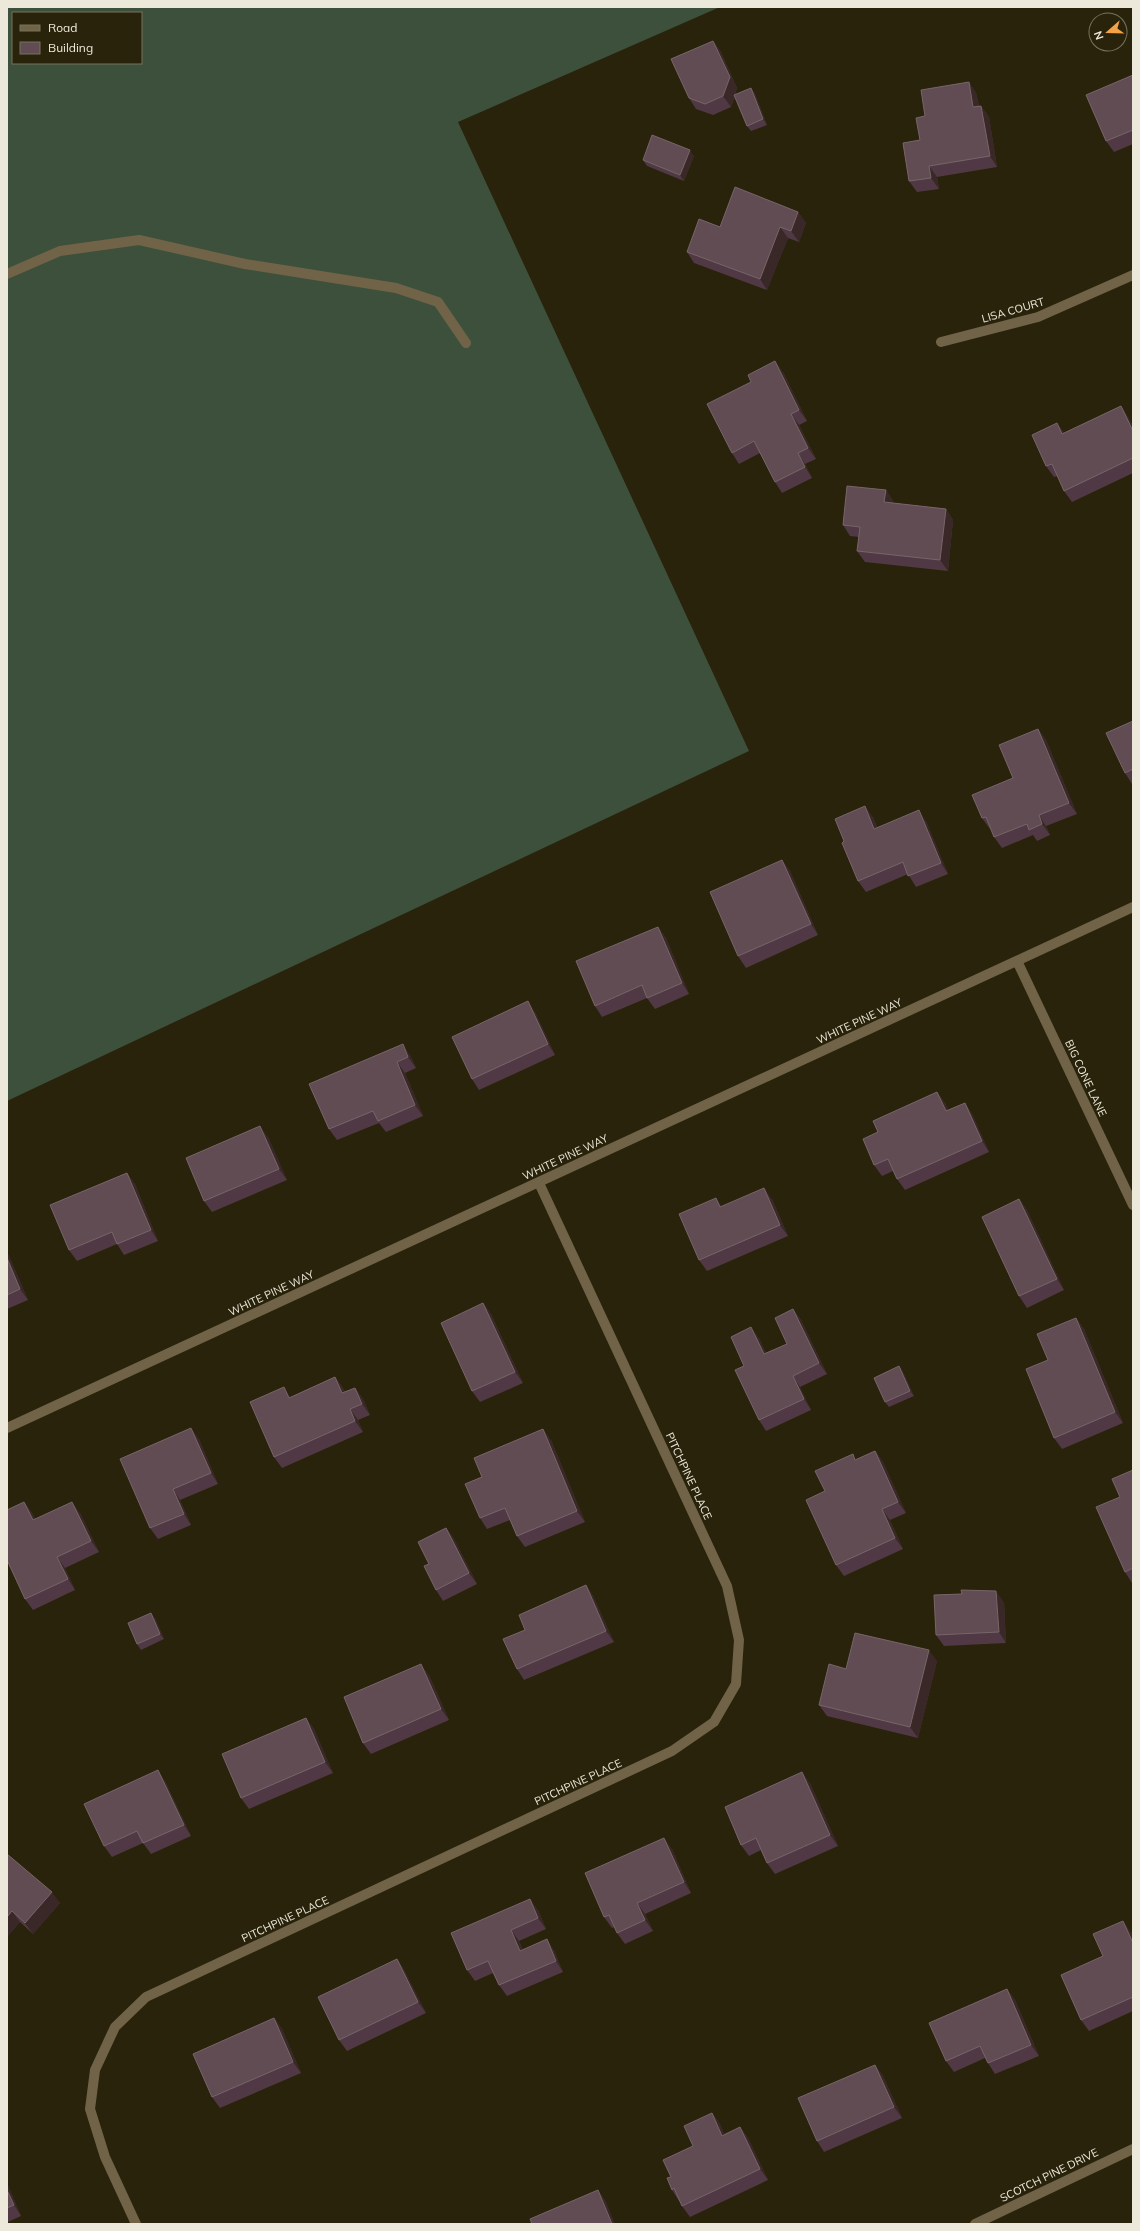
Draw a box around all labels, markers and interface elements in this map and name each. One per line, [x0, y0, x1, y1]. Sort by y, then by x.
legend [12, 12, 142, 64]
north arrow [1088, 12, 1128, 52]
text: Road [48, 20, 77, 35]
text: N [1091, 29, 1107, 42]
text: Building [48, 40, 93, 55]
street label: LISA COURT [980, 294, 1046, 326]
street label: WHITE PINE WAY [814, 995, 904, 1047]
street label: BIG CONE LANE [1062, 1037, 1110, 1119]
street label: WHITE PINE WAY [520, 1131, 610, 1183]
street label: WHITE PINE WAY [226, 1267, 316, 1319]
street label: PITCHPINE PLACE [663, 1430, 715, 1522]
street label: PITCHPINE PLACE [532, 1756, 624, 1808]
street label: PITCHPINE PLACE [239, 1893, 331, 1945]
street label: SCOTCH PINE DRIVE [998, 2145, 1100, 2205]

